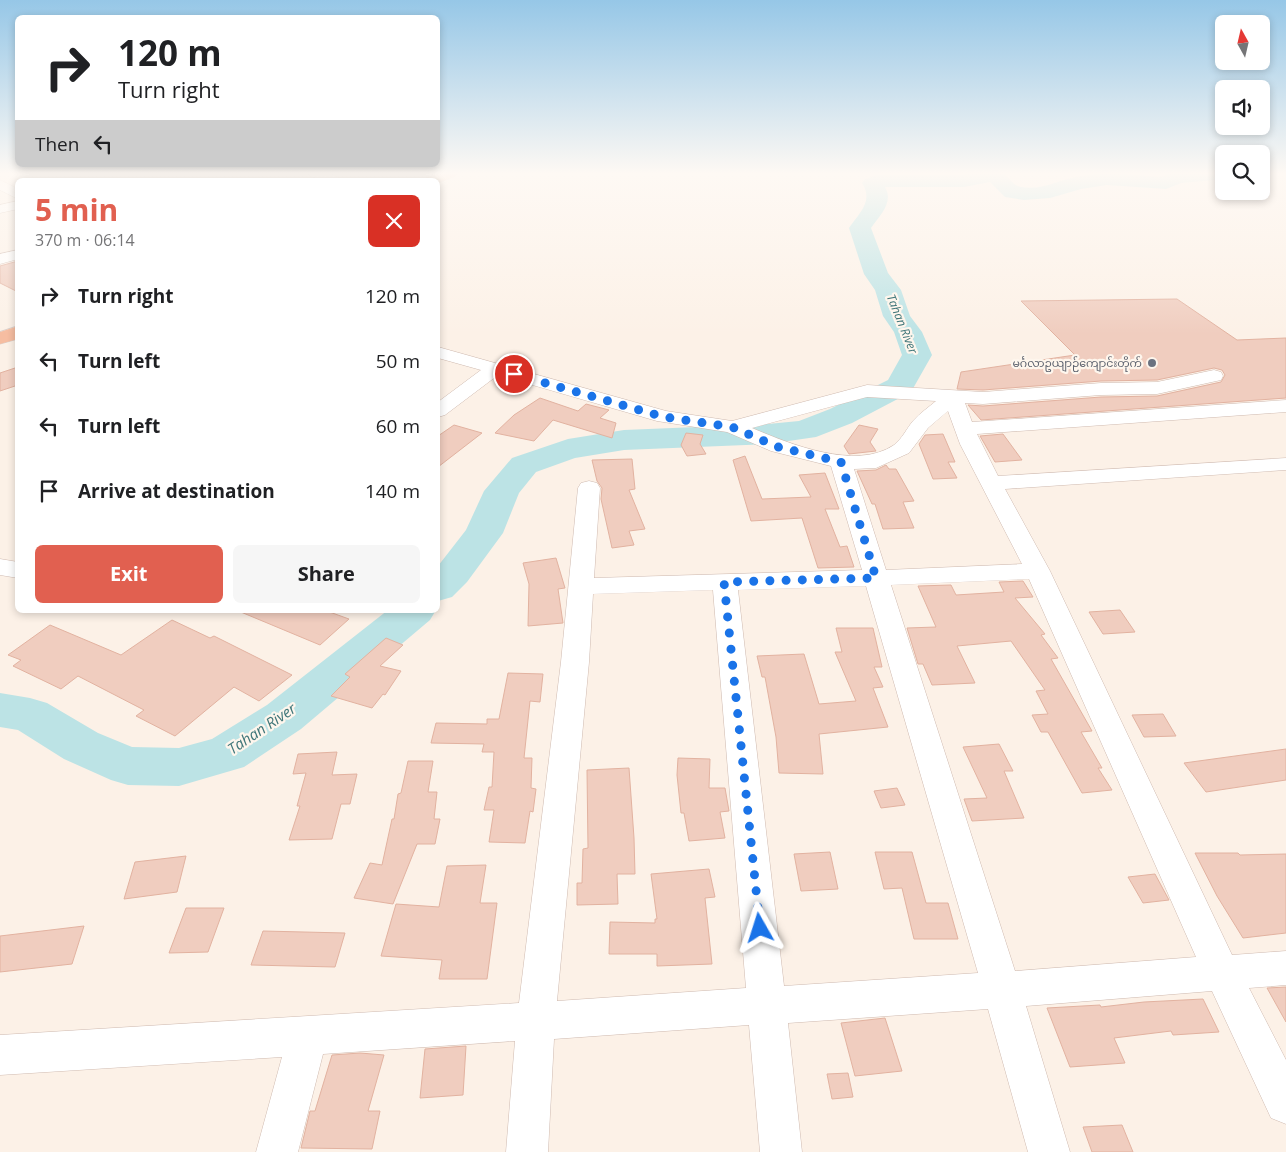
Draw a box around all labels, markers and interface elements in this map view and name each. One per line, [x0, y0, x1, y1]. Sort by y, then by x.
north arrow [1215, 15, 1270, 70]
map controls [1215, 15, 1270, 200]
text: 120 m [118, 29, 222, 76]
icon: right [35, 35, 100, 100]
text: Turn right [118, 74, 220, 104]
button: sound [1215, 80, 1270, 135]
icon: left [89, 130, 117, 158]
text: Then [35, 131, 79, 157]
button: search [1215, 145, 1270, 200]
text: 5 min [35, 189, 118, 230]
button: close [368, 195, 420, 247]
text: 370 m · 06:14 [35, 229, 135, 251]
icon: right [35, 282, 63, 310]
text: Turn right [78, 283, 173, 309]
text: 120 m [365, 283, 420, 309]
water label: Tahan River [883, 292, 923, 357]
icon: left [35, 347, 63, 375]
text: Turn left [78, 348, 160, 374]
text: 50 m [376, 348, 420, 374]
pin [493, 353, 535, 395]
place label: မင်္ဂလာဥယျာဉ်ကျောင်းတိုက် [1012, 355, 1142, 372]
marker: မင်္ဂလာဥယျာဉ်ကျောင်းတိုက် [1146, 357, 1158, 369]
icon: arrive [500, 360, 528, 388]
icon: left [35, 412, 63, 440]
text: Turn left [78, 413, 160, 439]
text: 60 m [376, 413, 420, 439]
icon: arrive [35, 477, 63, 505]
text: Arrive at destination [78, 478, 275, 504]
text: 140 m [365, 478, 420, 504]
button: Exit [35, 545, 223, 603]
button: Share [233, 545, 420, 603]
water label: Tahan River [223, 697, 300, 758]
position arrow [733, 901, 785, 953]

